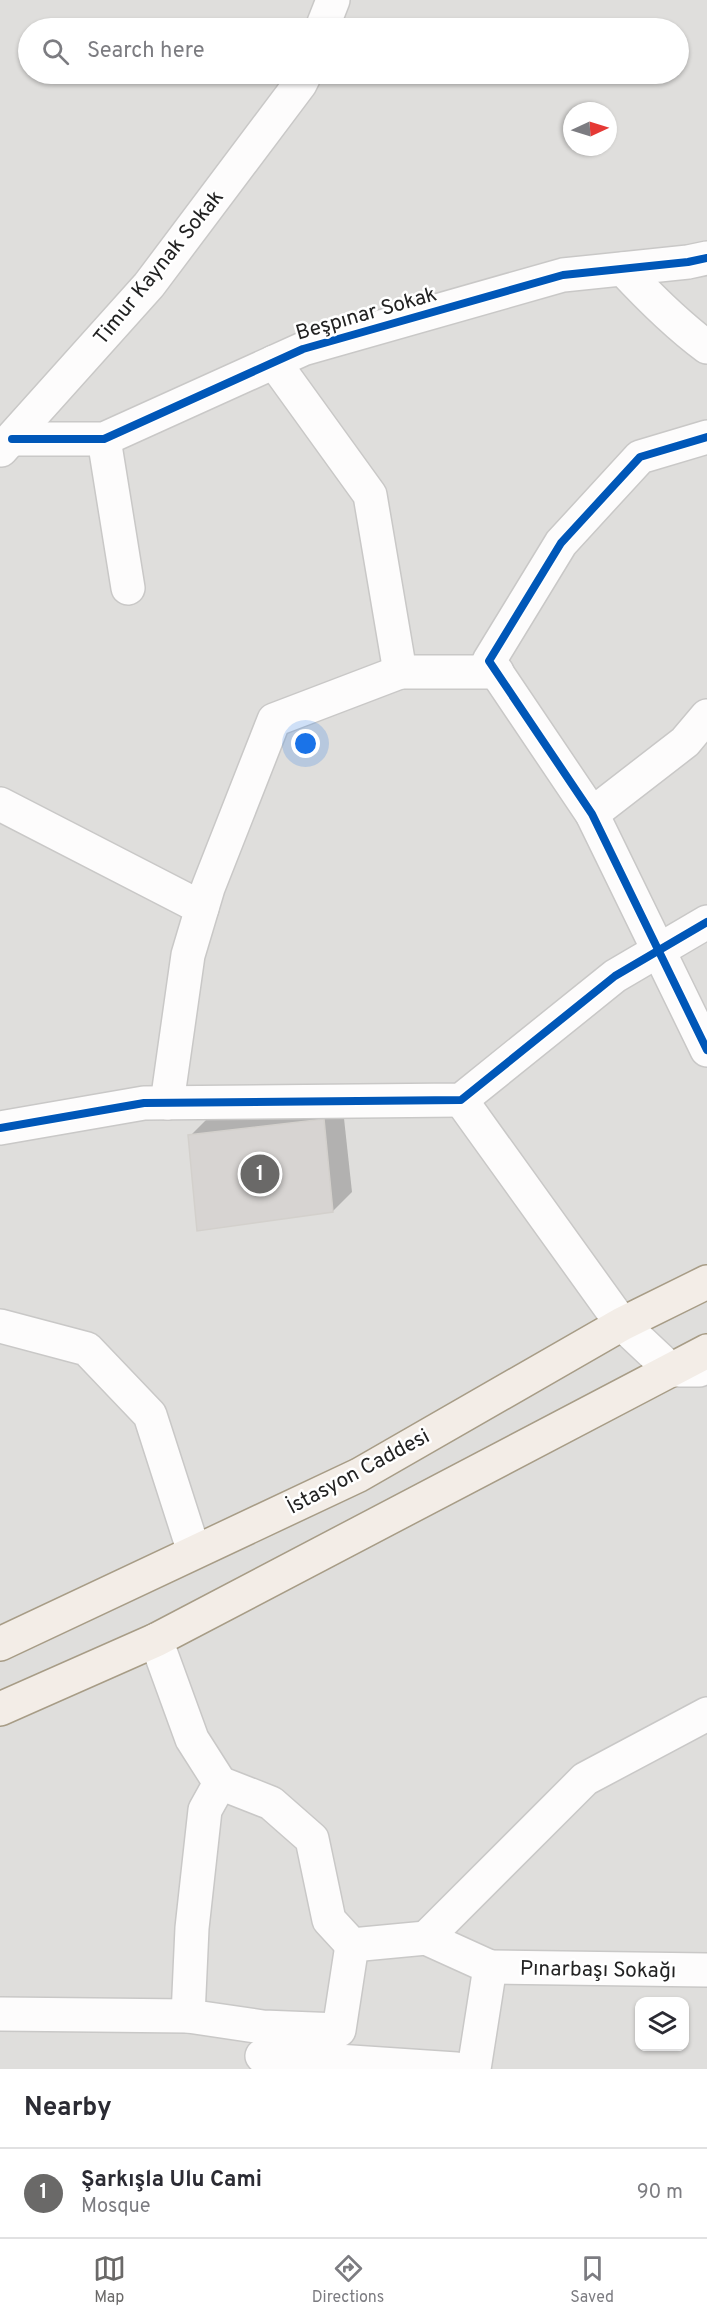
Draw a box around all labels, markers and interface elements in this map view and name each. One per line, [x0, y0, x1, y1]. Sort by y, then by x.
search box [18, 18, 689, 84]
icon: search [39, 35, 72, 68]
text: Search here [87, 38, 205, 65]
north arrow [563, 102, 617, 156]
street label: Timur Kaynak Sokak [88, 185, 230, 351]
street label: Beşpınar Sokak [293, 281, 440, 347]
your location [291, 729, 320, 758]
pin: 1 [240, 1152, 280, 1196]
street label: İstasyon Caddesi [283, 1423, 435, 1521]
street label: Pınarbaşı Sokağı [520, 1956, 676, 1985]
map controls [635, 1997, 689, 2051]
button: layers [635, 1997, 689, 2051]
text: Nearby [24, 2092, 112, 2125]
text: Şarkışla Ulu Cami [81, 2167, 262, 2194]
text: 1 [40, 2180, 48, 2206]
text: 90 m [637, 2180, 683, 2206]
text: Mosque [81, 2194, 150, 2220]
tab: Map [93, 2252, 126, 2308]
tab: Directions [312, 2252, 384, 2308]
tab: Saved [570, 2252, 614, 2308]

